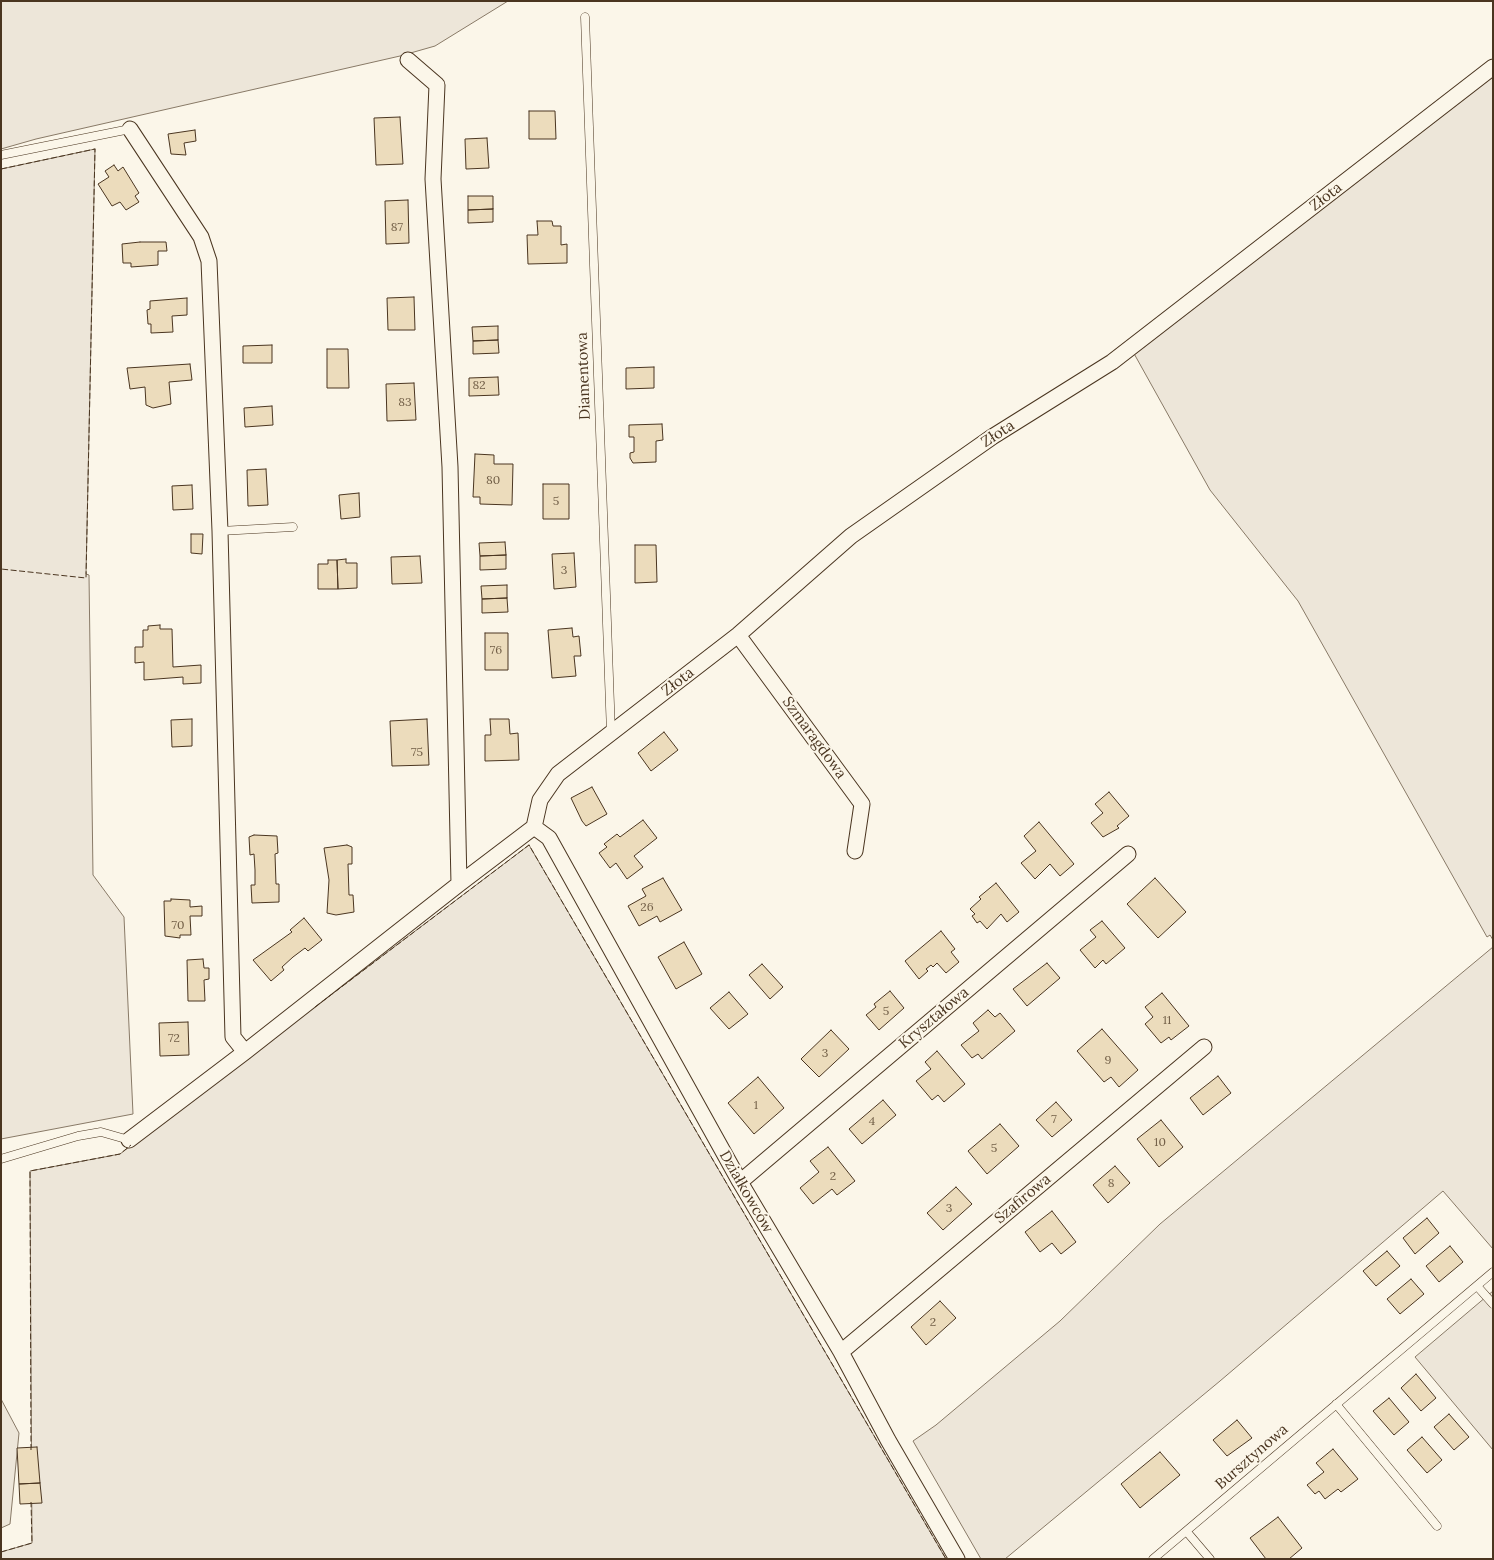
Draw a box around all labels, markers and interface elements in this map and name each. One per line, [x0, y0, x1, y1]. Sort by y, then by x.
street label: Złota [1306, 179, 1346, 215]
house number: 87 [391, 221, 403, 235]
street label: Diamentowa [573, 332, 595, 420]
house number: 82 [472, 379, 486, 393]
house number: 83 [398, 396, 412, 410]
street label: Złota [978, 417, 1018, 451]
house number: 80 [486, 474, 500, 488]
house number: 5 [553, 495, 559, 509]
house number: 3 [561, 564, 567, 578]
house number: 76 [490, 644, 502, 658]
street label: Złota [658, 664, 698, 700]
street label: Szmaragdowa [778, 694, 850, 782]
house number: 75 [411, 746, 423, 760]
house number: 26 [640, 901, 654, 915]
house number: 70 [172, 919, 184, 933]
street label: Kryształowa [895, 984, 973, 1052]
house number: 5 [883, 1005, 889, 1019]
house number: 11 [1163, 1014, 1171, 1028]
house number: 72 [168, 1032, 180, 1046]
house number: 3 [822, 1047, 828, 1061]
house number: 9 [1105, 1054, 1111, 1068]
house number: 1 [754, 1099, 758, 1113]
house number: 7 [1051, 1113, 1057, 1127]
house number: 4 [869, 1115, 875, 1129]
house number: 10 [1154, 1136, 1166, 1150]
house number: 5 [991, 1142, 997, 1156]
street label: Działkowców [715, 1148, 777, 1236]
house number: 2 [830, 1170, 836, 1184]
street label: Szafirowa [991, 1170, 1055, 1228]
house number: 8 [1108, 1177, 1114, 1191]
house number: 3 [946, 1202, 952, 1216]
house number: 2 [930, 1316, 936, 1330]
street label: Bursztynowa [1212, 1421, 1292, 1493]

